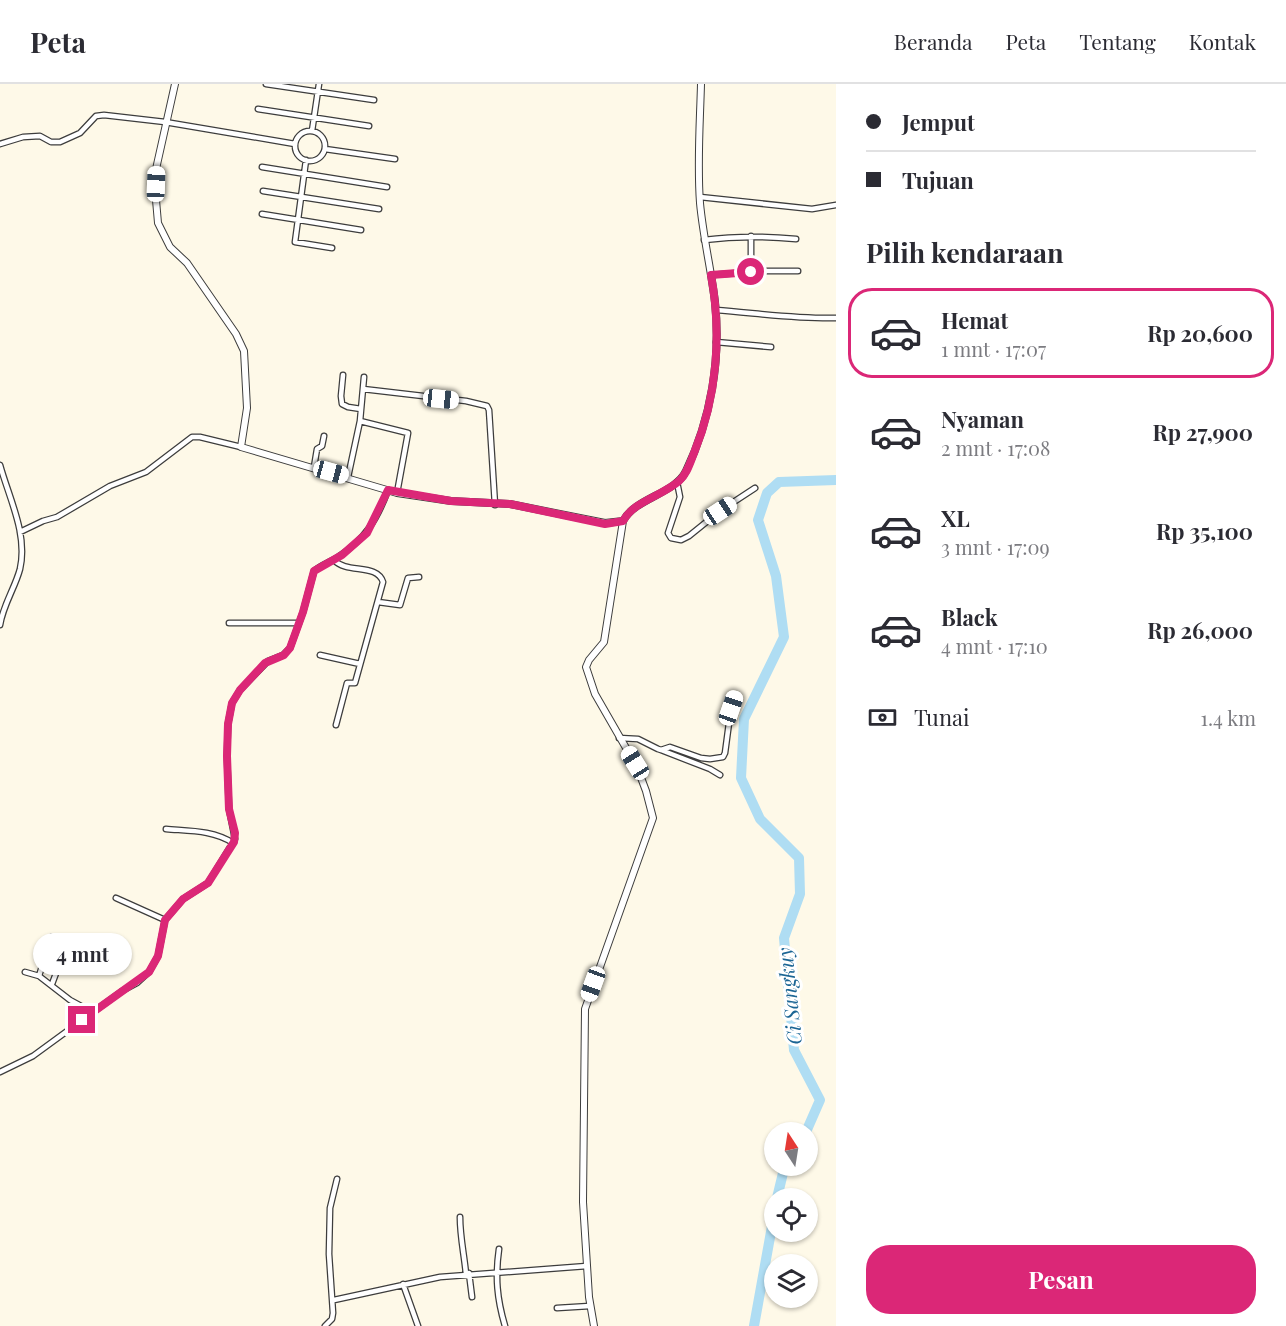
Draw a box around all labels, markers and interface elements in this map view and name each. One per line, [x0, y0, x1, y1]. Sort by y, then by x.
text: Peta [30, 23, 86, 60]
text: Beranda [894, 27, 973, 55]
text: Peta [1006, 27, 1046, 55]
text: Tentang [1079, 27, 1156, 55]
text: Kontak [1189, 27, 1256, 55]
text: Jemput [902, 107, 975, 137]
text: Tujuan [902, 165, 974, 195]
car [146, 166, 166, 202]
text: Pilih kendaraan [866, 234, 1064, 270]
route start [737, 258, 764, 285]
text: Hemat [941, 305, 1008, 335]
icon: car [869, 306, 923, 360]
text: Rp 20,600 [1147, 318, 1253, 348]
text: 1 mnt · 17:07 [941, 335, 1046, 362]
car [422, 388, 460, 410]
text: Nyaman [941, 404, 1024, 434]
icon: car [869, 405, 923, 459]
text: Rp 27,900 [1153, 417, 1253, 447]
text: 2 mnt · 17:08 [941, 434, 1050, 461]
car [311, 459, 351, 485]
car [700, 494, 740, 528]
text: XL [941, 503, 970, 533]
icon: car [869, 504, 923, 558]
text: Rp 35,100 [1156, 516, 1253, 546]
text: 3 mnt · 17:09 [941, 533, 1050, 560]
text: Black [941, 602, 998, 632]
icon: car [869, 603, 923, 657]
text: Rp 26,000 [1147, 615, 1253, 645]
text: 4 mnt · 17:10 [941, 632, 1048, 659]
car [717, 688, 745, 728]
icon: cash [866, 701, 899, 734]
text: Tunai [914, 702, 969, 732]
text: 1.4 km [1201, 704, 1256, 731]
car [618, 743, 652, 783]
callout: 4 mnt [32, 933, 132, 975]
text: 4 mnt [56, 940, 109, 967]
water label: Ci Sangkuy [770, 946, 807, 1046]
car [578, 964, 608, 1004]
route end [68, 1006, 95, 1033]
north arrow [764, 1122, 818, 1176]
map controls [764, 1122, 818, 1308]
button: locate [764, 1188, 818, 1242]
button: Pesan [866, 1245, 1256, 1314]
button: layers [764, 1254, 818, 1308]

